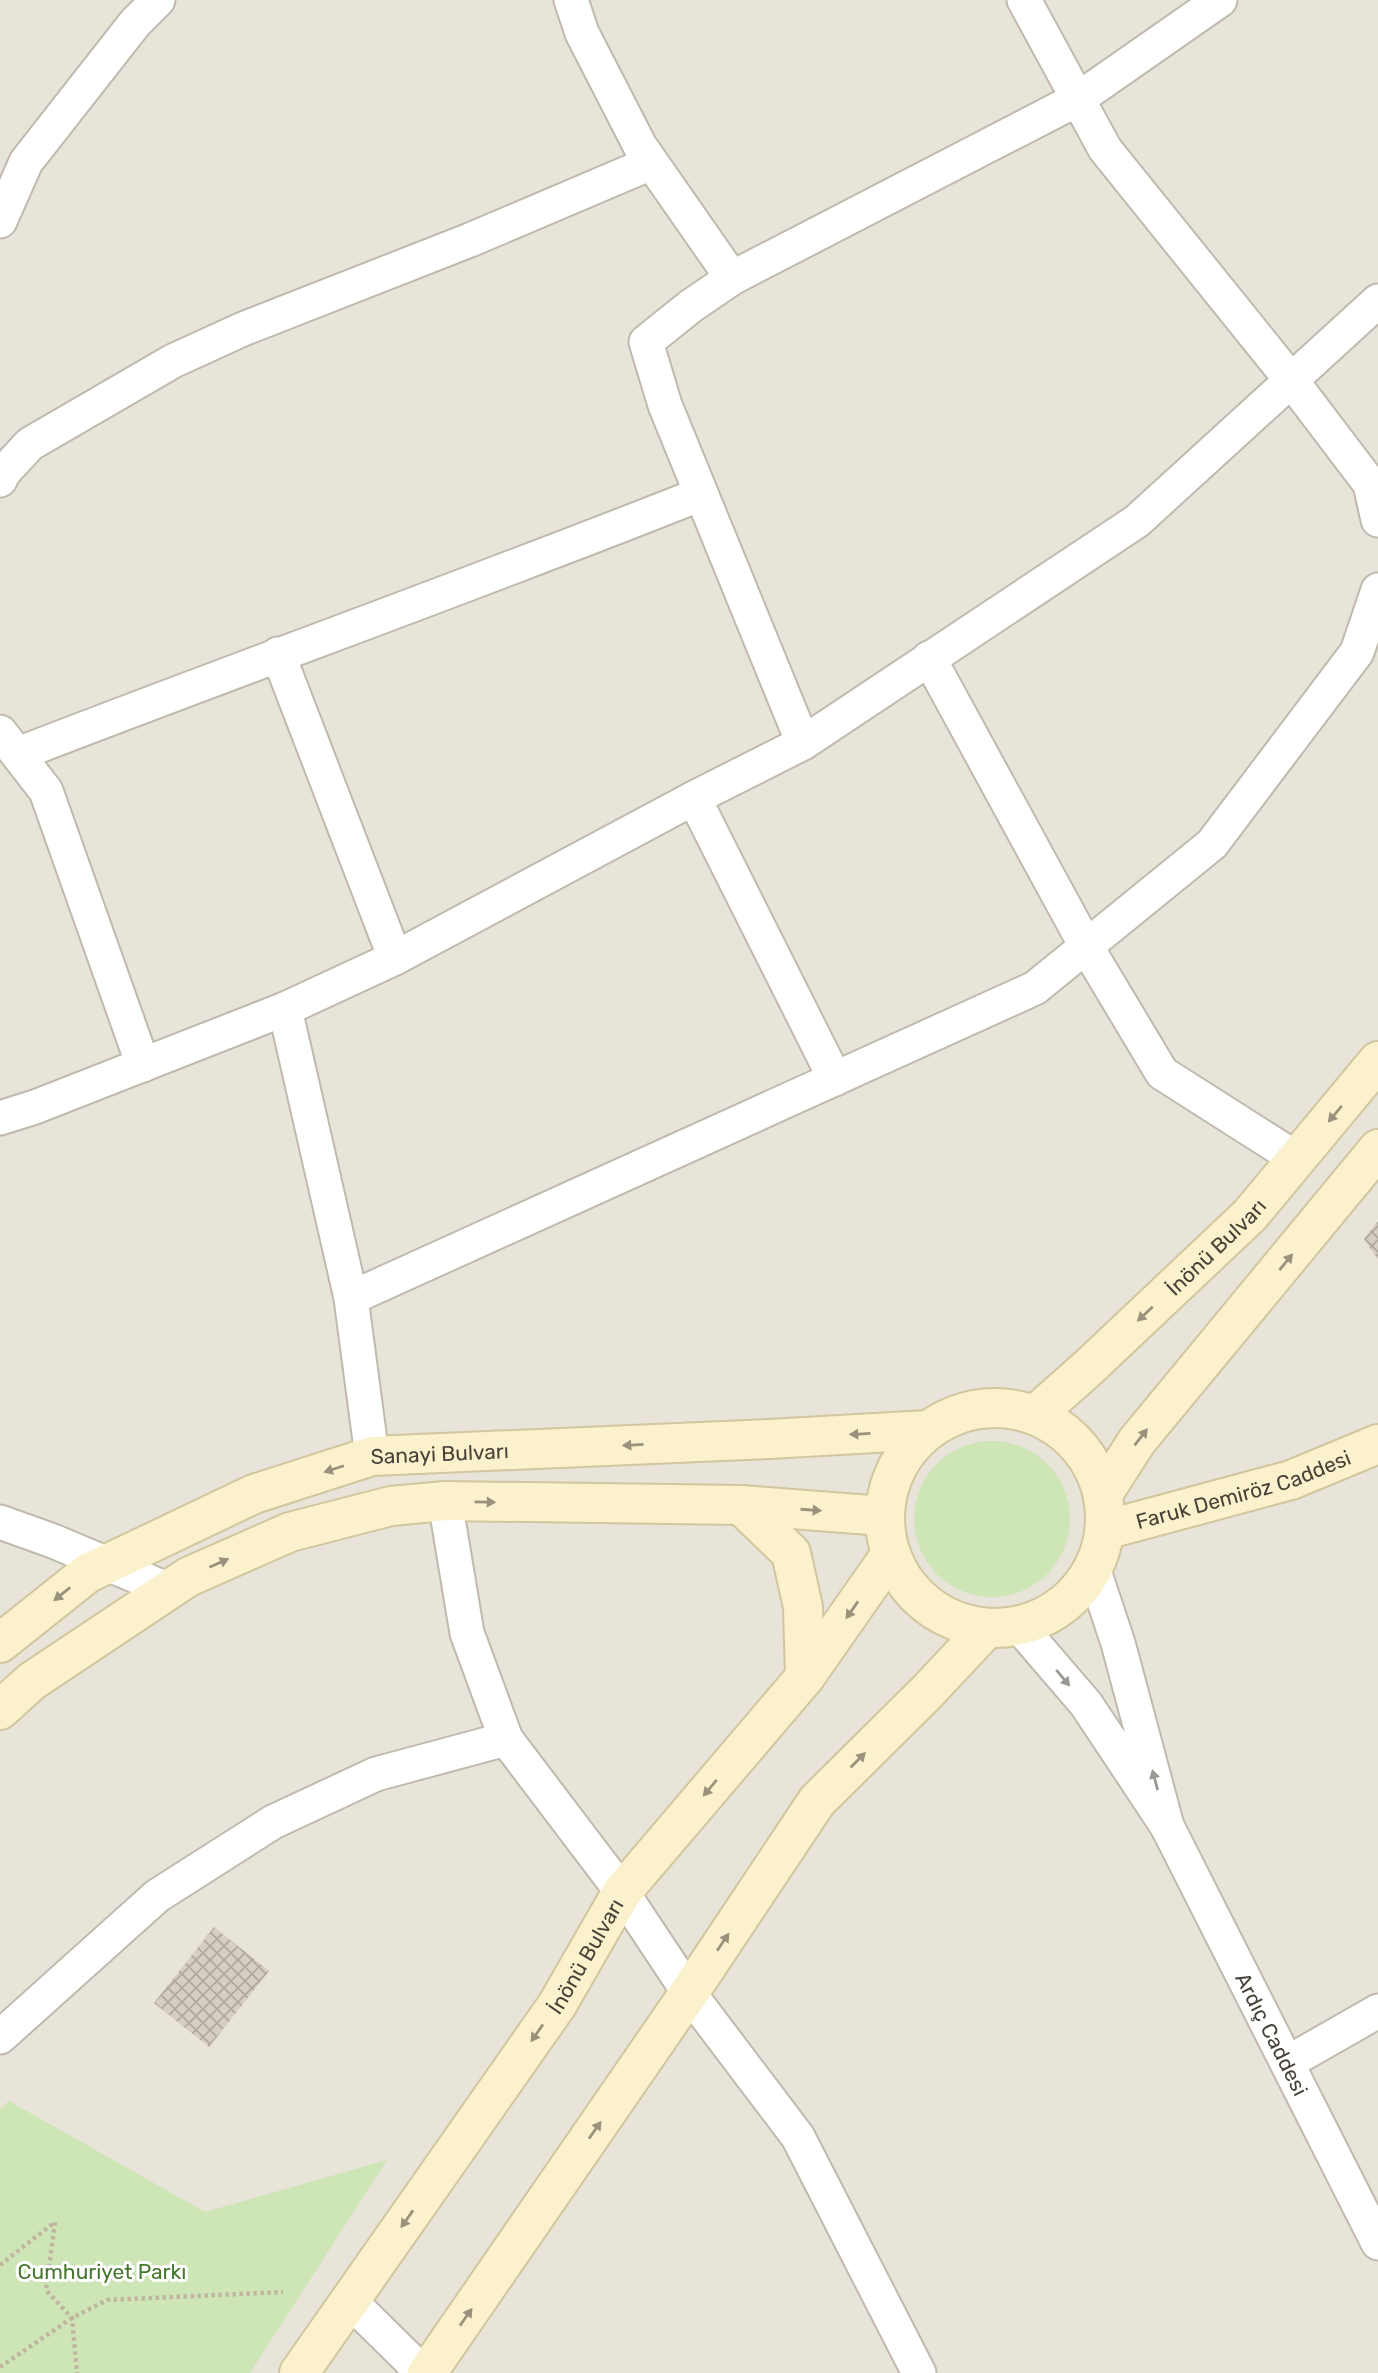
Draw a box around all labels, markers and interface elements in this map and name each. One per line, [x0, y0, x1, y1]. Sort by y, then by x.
one-way arrow [1327, 1105, 1342, 1123]
street label: İnönü Bulvarı [1161, 1193, 1271, 1300]
one-way arrow [1278, 1254, 1293, 1271]
one-way arrow [1137, 1306, 1154, 1322]
one-way arrow [849, 1429, 871, 1440]
one-way arrow [1134, 1429, 1149, 1447]
street label: Sanayi Bulvarı [370, 1438, 509, 1469]
one-way arrow [622, 1440, 644, 1451]
street label: Faruk Demiröz Caddesi [1133, 1444, 1354, 1534]
one-way arrow [323, 1464, 344, 1474]
one-way arrow [475, 1496, 497, 1508]
one-way arrow [800, 1505, 822, 1516]
one-way arrow [209, 1557, 229, 1569]
one-way arrow [53, 1586, 71, 1600]
one-way arrow [845, 1601, 859, 1619]
one-way arrow [1055, 1669, 1071, 1687]
one-way arrow [850, 1752, 866, 1769]
one-way arrow [1149, 1769, 1160, 1791]
one-way arrow [702, 1779, 718, 1797]
street label: İnönü Bulvarı [542, 1894, 628, 2019]
one-way arrow [717, 1932, 730, 1952]
street label: Ardıç Caddesi [1231, 1968, 1314, 2099]
one-way arrow [530, 2024, 544, 2042]
one-way arrow [588, 2121, 602, 2139]
one-way arrow [400, 2210, 414, 2228]
park label: Cumhuriyet Parkı [18, 2259, 186, 2284]
one-way arrow [459, 2308, 473, 2326]

